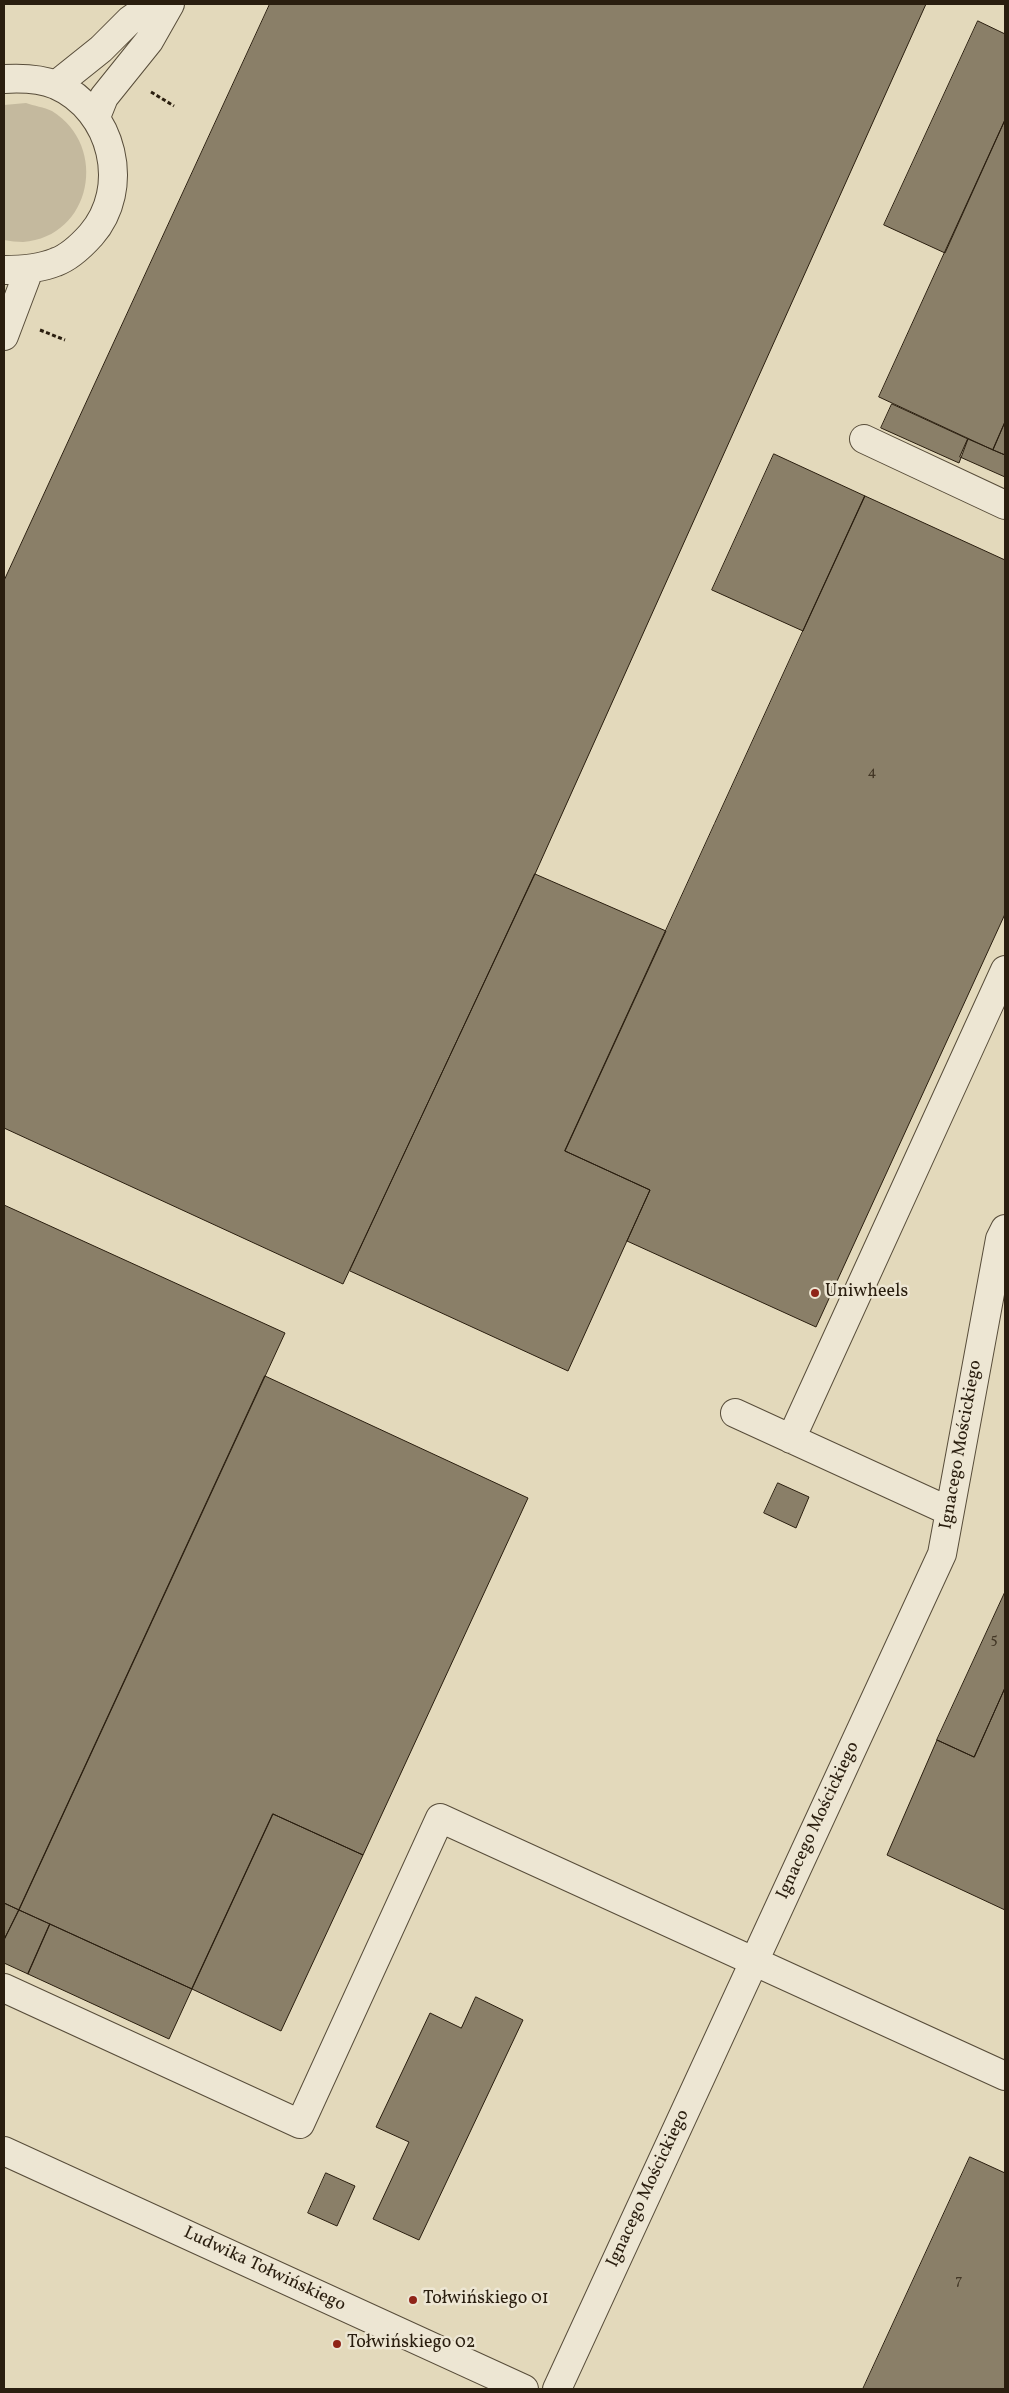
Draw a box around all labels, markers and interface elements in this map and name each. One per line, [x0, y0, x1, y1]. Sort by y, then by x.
house number: 4 [868, 764, 876, 782]
place label: Uniwheels [825, 1282, 908, 1304]
marker: Uniwheels [809, 1287, 821, 1299]
street label: Ignacego Mościckiego [936, 1359, 988, 1531]
house number: 5 [990, 1631, 998, 1649]
street label: Ignacego Mościckiego [773, 1739, 865, 1903]
street label: Ignacego Mościckiego [603, 2107, 695, 2271]
street label: Ludwika Tołwińskiego [179, 2223, 349, 2317]
house number: 7 [955, 2272, 963, 2290]
place label: Tołwińskiego 01 [423, 2289, 549, 2311]
marker: Tołwińskiego 01 [407, 2294, 419, 2306]
place label: Tołwińskiego 02 [347, 2333, 475, 2355]
marker: Tołwińskiego 02 [331, 2338, 343, 2350]

